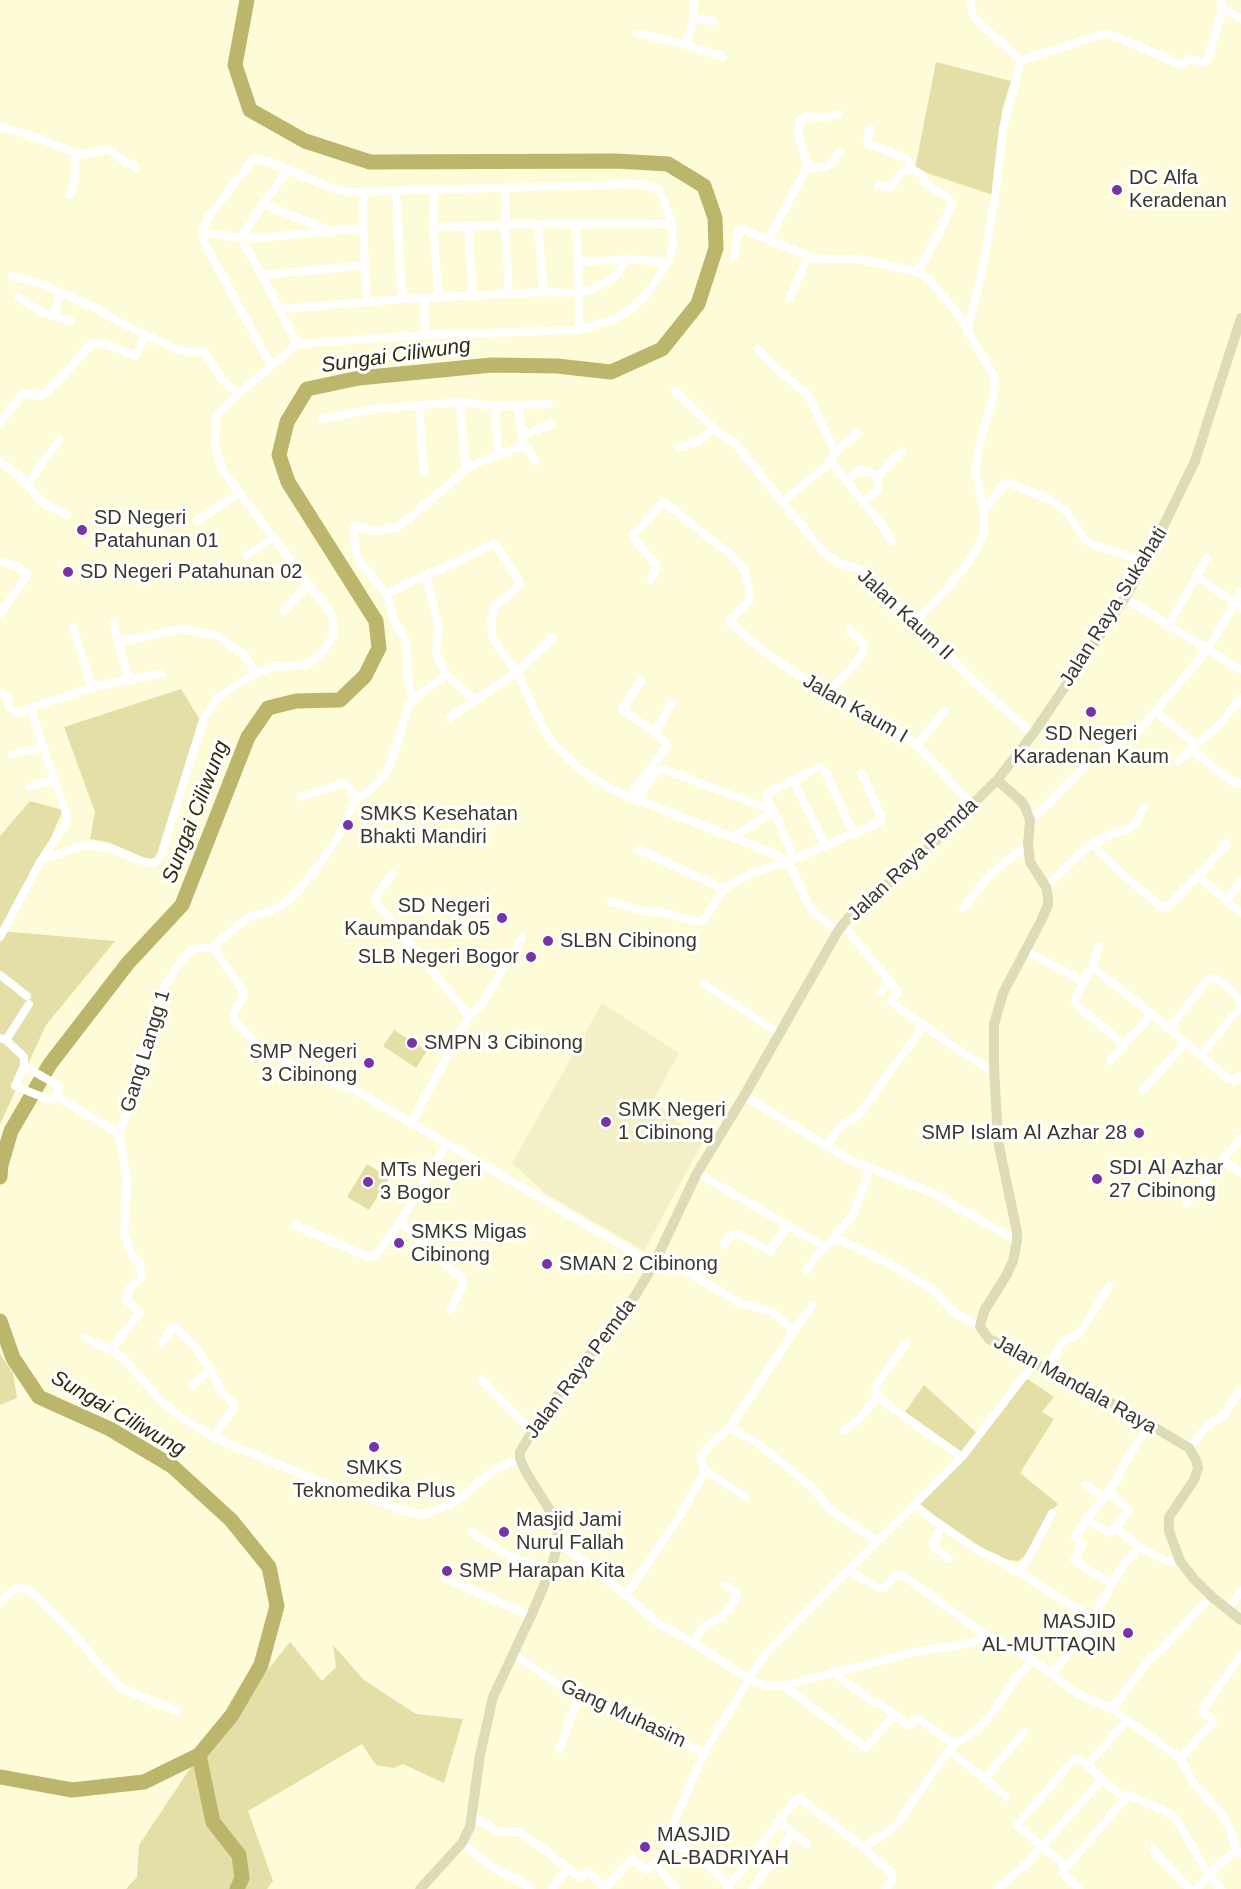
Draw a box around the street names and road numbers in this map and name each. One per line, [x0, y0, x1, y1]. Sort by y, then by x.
street label: Jalan Raya Sukahati [1055, 523, 1173, 691]
street label: Jalan Kaum II [852, 565, 958, 665]
street label: Jalan Kaum I [798, 669, 912, 749]
street label: Jalan Raya Pemda [843, 794, 983, 926]
street label: Gang Langg 1 [116, 987, 176, 1115]
street label: Jalan Raya Pemda [521, 1294, 641, 1444]
street label: Jalan Mandala Raya [989, 1330, 1161, 1440]
street label: Gang Muhasim [556, 1674, 690, 1754]

